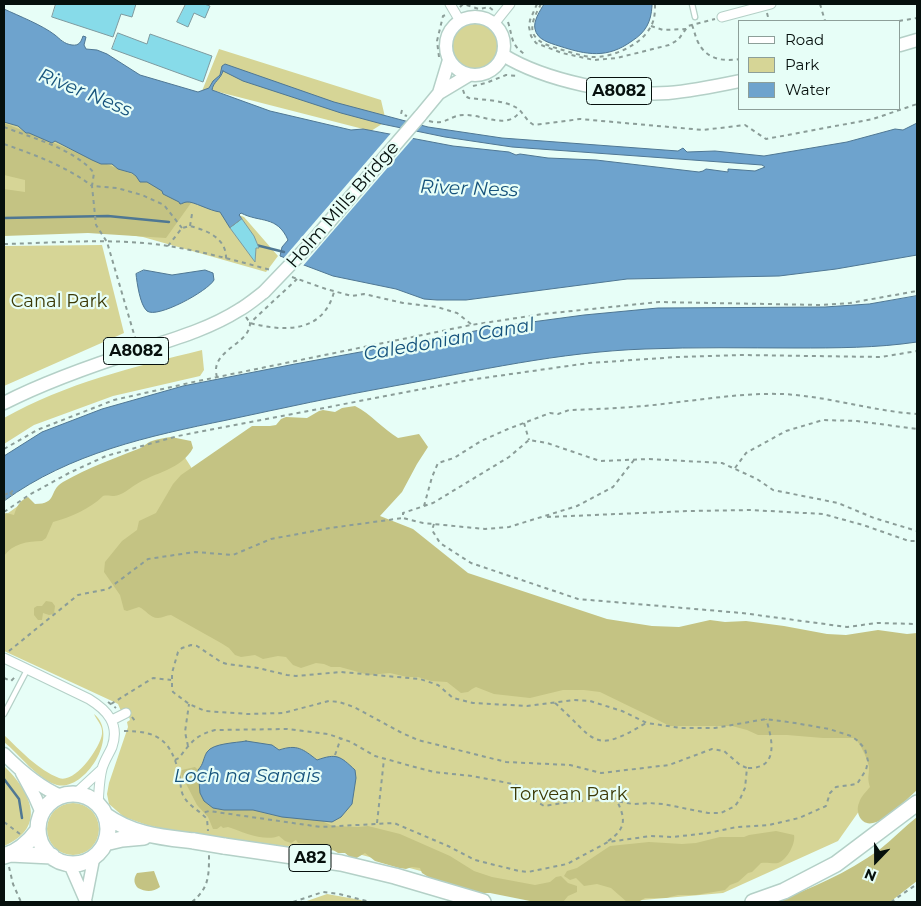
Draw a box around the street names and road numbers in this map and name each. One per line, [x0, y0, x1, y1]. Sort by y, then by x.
road number: A8082 [586, 78, 652, 104]
street label: Holm Mills Bridge [282, 137, 404, 273]
road number: A8082 [104, 338, 168, 364]
road number: A82 [289, 844, 331, 871]

